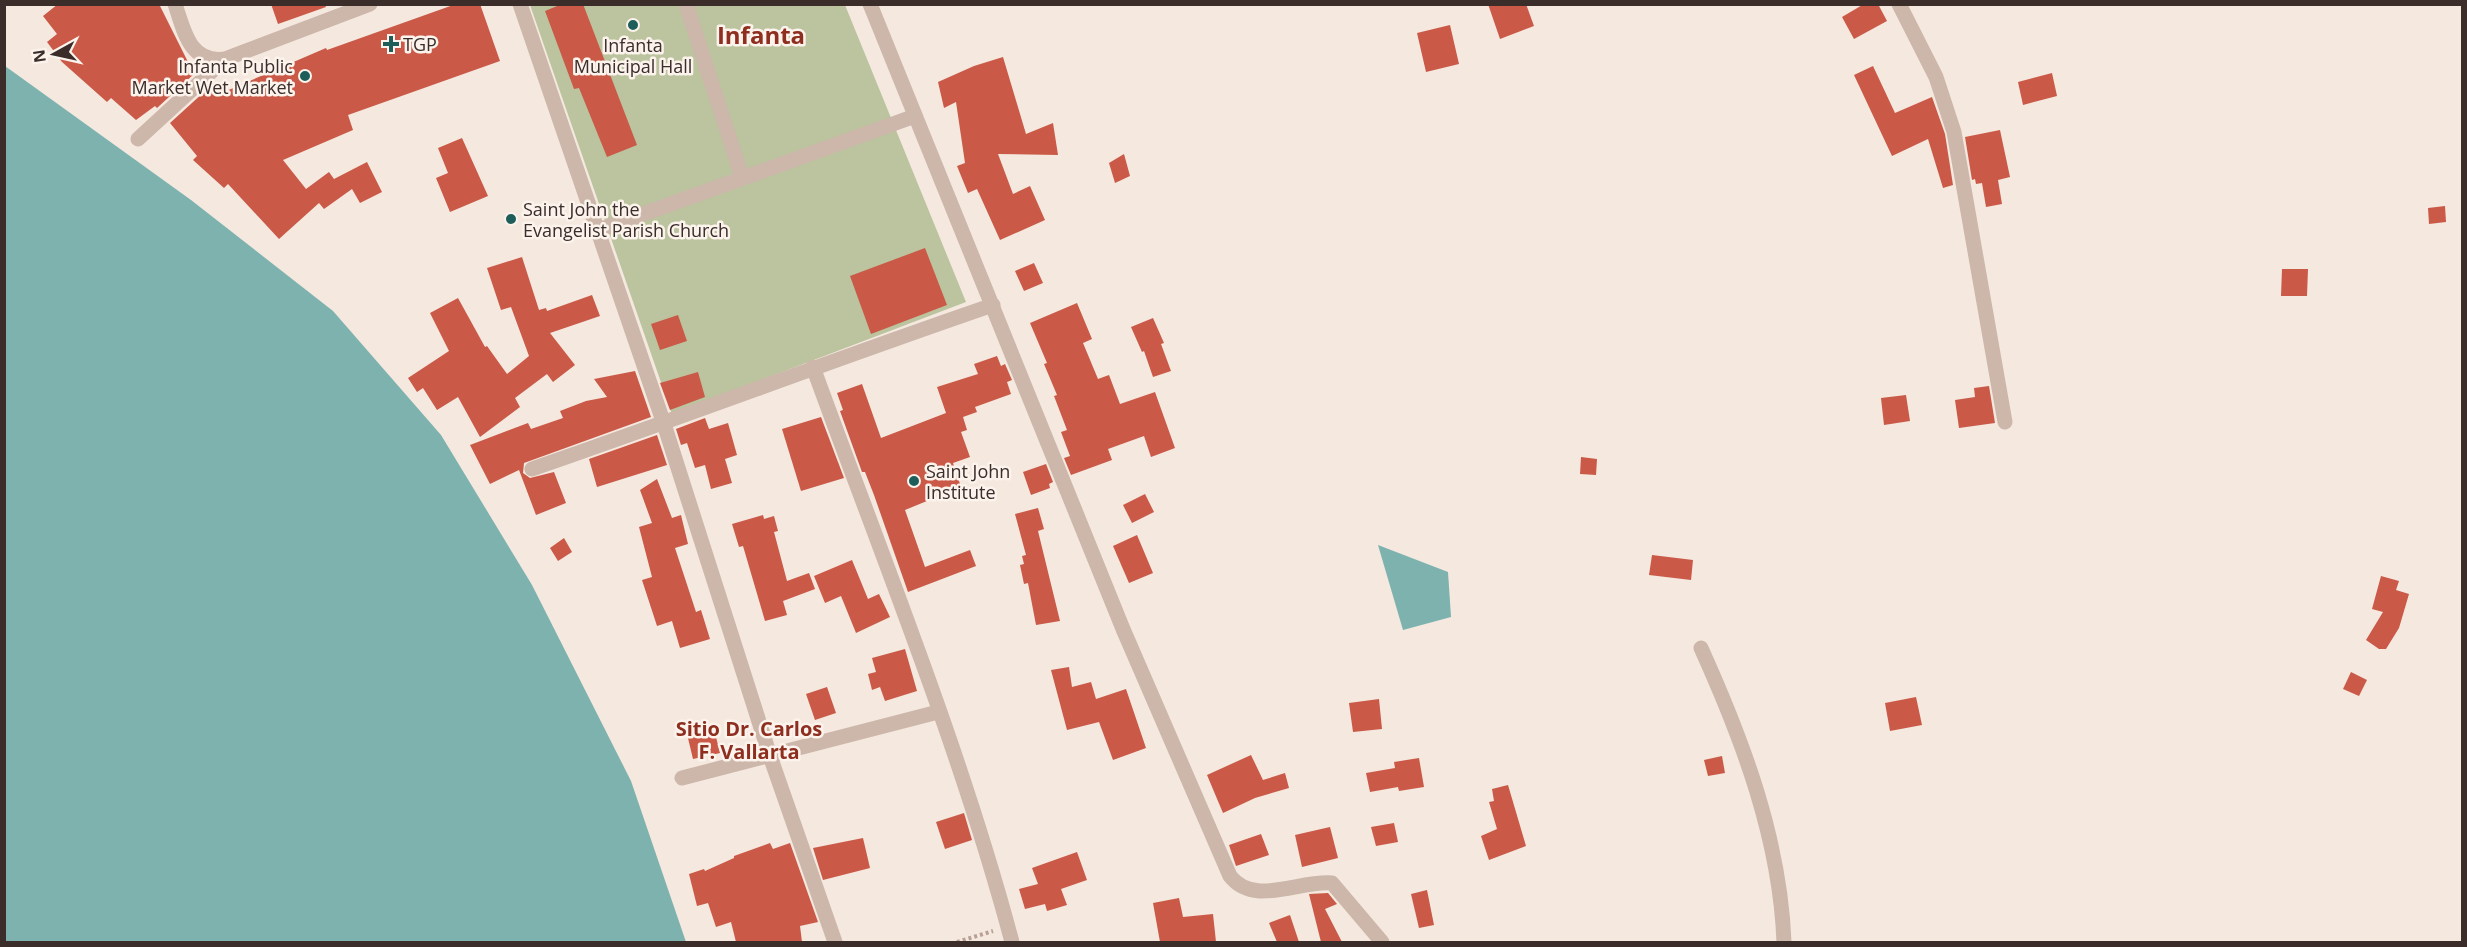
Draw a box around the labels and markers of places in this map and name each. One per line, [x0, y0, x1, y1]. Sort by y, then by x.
marker: Infanta Municipal Hall [626, 18, 640, 32]
place label: TGP [403, 32, 437, 56]
place label: Infanta Municipal Hall [574, 33, 692, 78]
marker: TGP [384, 37, 398, 51]
place label: Infanta Public Market Wet Market [131, 54, 293, 99]
marker: Infanta Public Market Wet Market [298, 69, 312, 83]
place label: Saint John the Evangelist Parish Church [523, 197, 729, 242]
marker: Saint John the Evangelist Parish Church [504, 212, 518, 226]
place label: Saint John Institute [926, 459, 1010, 504]
marker: Saint John Institute [907, 474, 921, 488]

